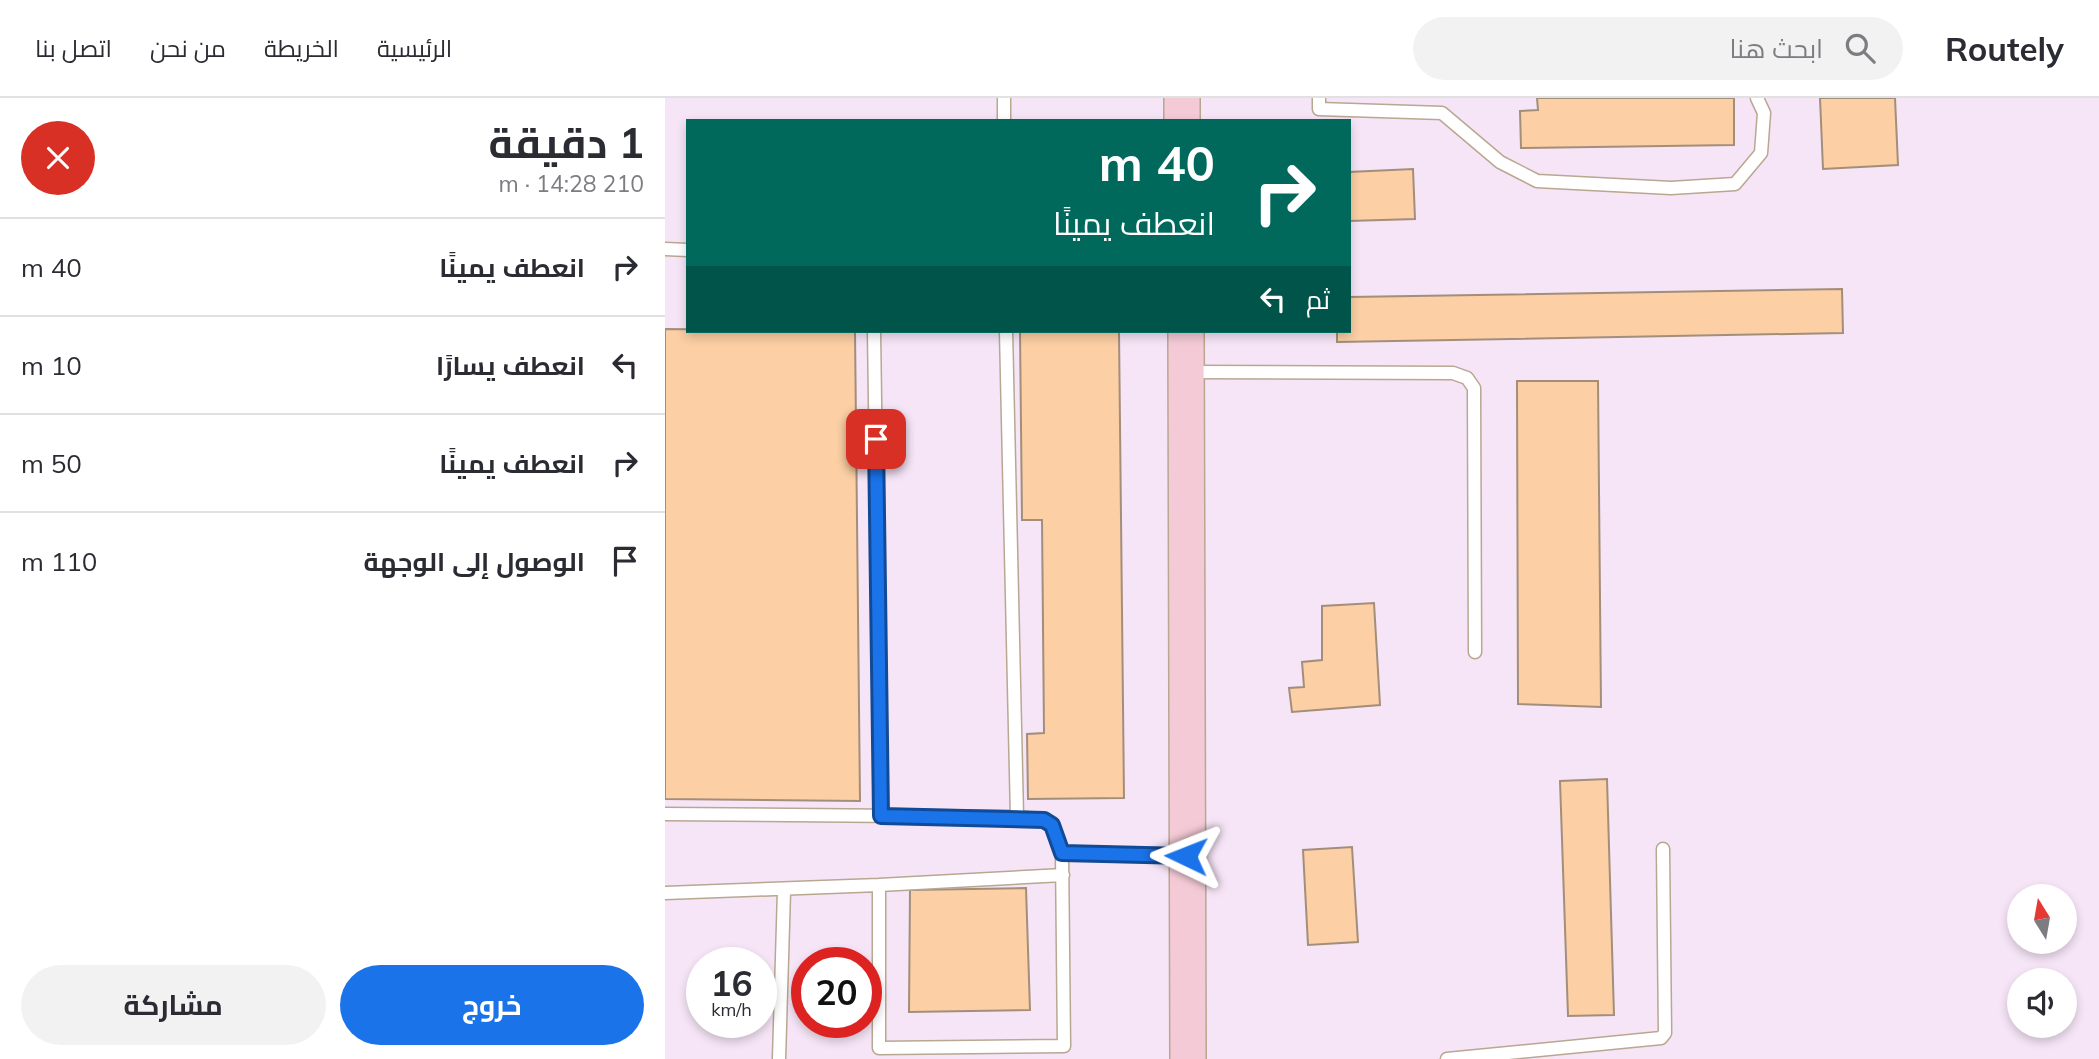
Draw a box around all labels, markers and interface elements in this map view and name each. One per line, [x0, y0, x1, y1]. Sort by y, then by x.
search box [1413, 17, 1903, 80]
text: Routely [1945, 28, 2064, 69]
icon: search [1841, 29, 1879, 67]
text: ابحث هنا [1729, 32, 1823, 65]
text: اتصل بنا [35, 33, 112, 63]
text: من نحن [150, 33, 226, 63]
text: الخريطة [264, 33, 339, 63]
text: الرئيسية [377, 33, 452, 63]
text: 1 دقيقة [489, 116, 644, 169]
button: close [21, 121, 95, 195]
text: 40 m [1099, 132, 1215, 193]
icon: right [1239, 147, 1330, 238]
text: 210 m · 14:28 [499, 169, 644, 198]
text: انعطف يمينًا [1053, 203, 1215, 243]
icon: right [606, 248, 644, 286]
text: 40 m [21, 251, 82, 284]
text: انعطف يمينًا [439, 251, 585, 284]
icon: left [1254, 280, 1292, 318]
text: ثم [1306, 283, 1330, 316]
icon: left [606, 346, 644, 384]
text: 10 m [21, 349, 82, 382]
text: انعطف يسارًا [436, 349, 585, 382]
pin [846, 409, 906, 469]
icon: arrive [857, 420, 895, 458]
icon: right [606, 444, 644, 482]
text: 50 m [21, 447, 82, 480]
text: انعطف يمينًا [439, 447, 585, 480]
icon: arrive [606, 542, 644, 580]
text: 110 m [21, 545, 97, 578]
text: الوصول إلى الوجهة [364, 545, 585, 578]
position arrow [1149, 819, 1223, 893]
north arrow [2007, 884, 2077, 954]
map controls [2007, 884, 2077, 1038]
speed limit sign: 20 [791, 947, 882, 1038]
text: 16 [710, 961, 753, 1005]
button: مشاركة [21, 965, 326, 1045]
button: خروج [340, 965, 644, 1045]
button: sound [2007, 968, 2077, 1038]
text: km/h [711, 998, 752, 1021]

